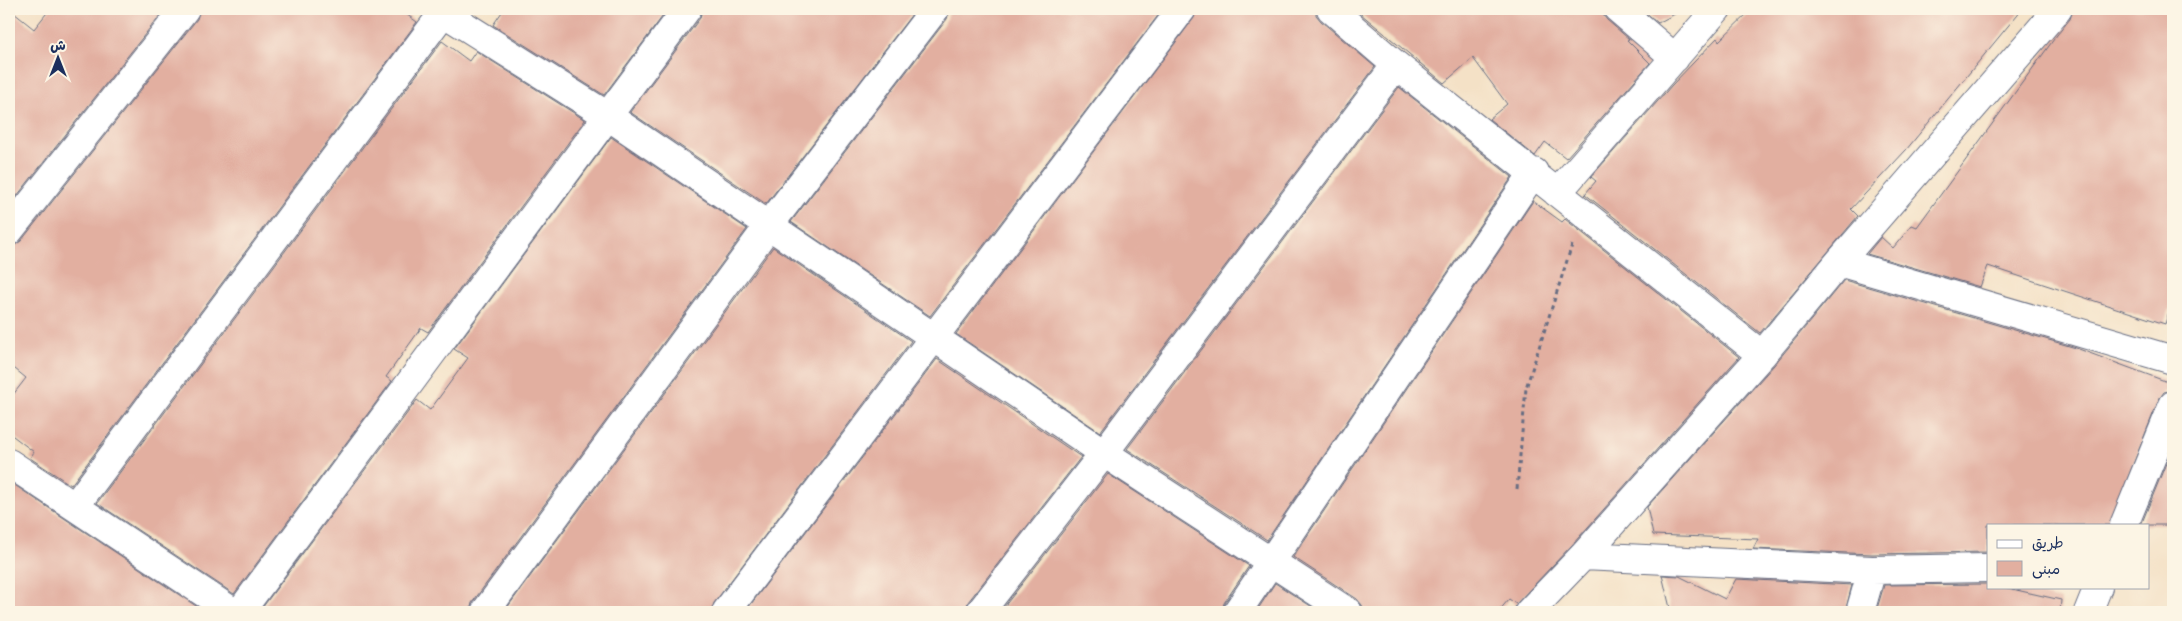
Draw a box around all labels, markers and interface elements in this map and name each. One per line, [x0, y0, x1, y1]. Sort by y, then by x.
north arrow [32, 32, 82, 82]
text: ش [50, 36, 66, 54]
legend [1987, 524, 2150, 588]
text: طريق [2032, 533, 2064, 553]
text: مبنى [2032, 559, 2060, 579]

